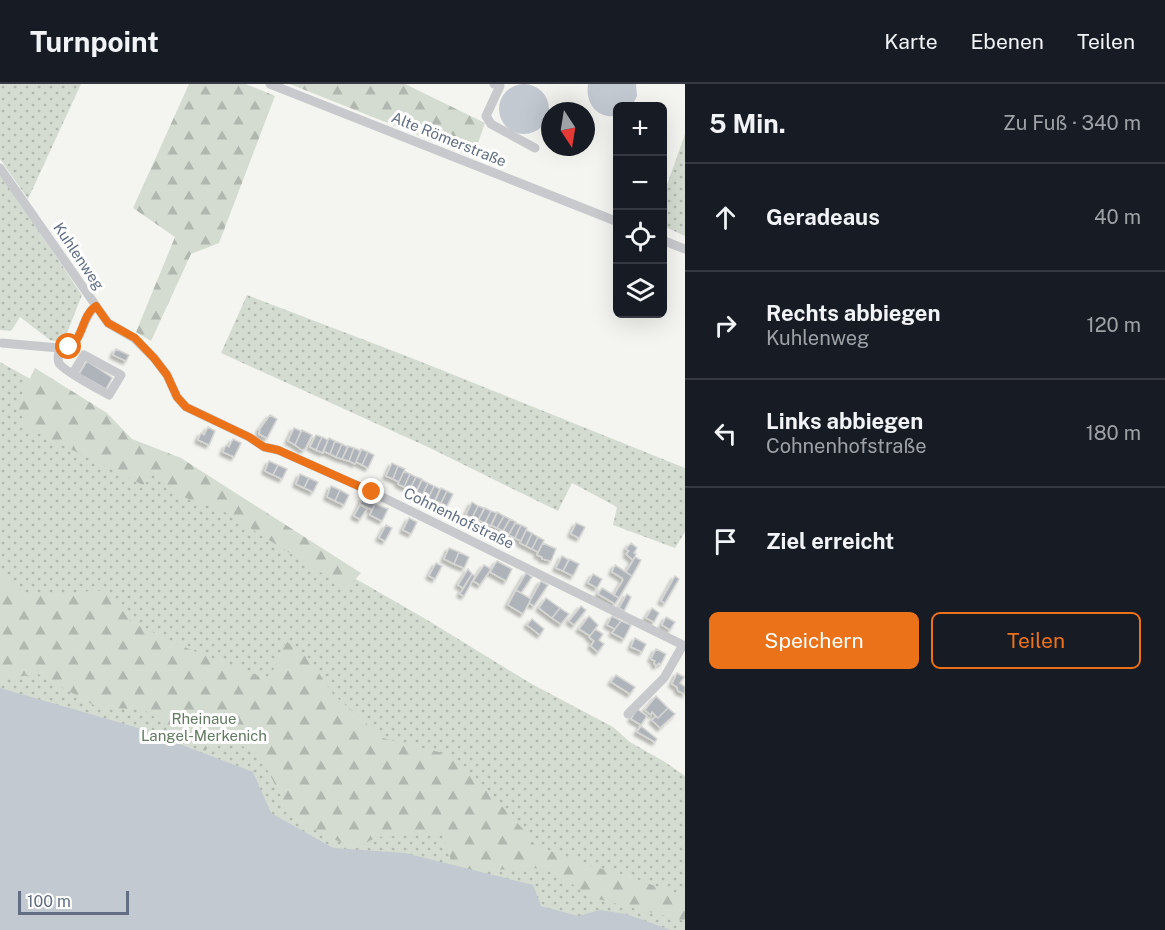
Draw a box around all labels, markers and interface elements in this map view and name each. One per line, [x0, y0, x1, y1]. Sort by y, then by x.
text: Turnpoint [30, 25, 159, 58]
text: Karte [884, 29, 938, 54]
text: Ebenen [971, 29, 1044, 54]
text: Teilen [1077, 29, 1135, 54]
north arrow [541, 102, 595, 156]
map controls [613, 102, 667, 318]
button: + [613, 102, 667, 156]
street label: Alte Römerstraße [389, 108, 509, 170]
text: 5 Min. [709, 108, 786, 139]
text: Zu Fuß · 340 m [1003, 111, 1141, 135]
button: − [613, 156, 667, 210]
icon: ahead [709, 201, 742, 234]
text: Geradeaus [766, 204, 880, 230]
text: 40 m [1094, 205, 1141, 229]
button: locate [613, 210, 667, 264]
street label: Kuhlenweg [50, 219, 108, 293]
button: layers [613, 264, 667, 318]
text: Rechts abbiegen [766, 300, 941, 326]
icon: right [709, 309, 742, 342]
text: 120 m [1087, 313, 1141, 337]
text: Kuhlenweg [766, 326, 870, 350]
route start [55, 333, 81, 359]
text: Links abbiegen [766, 408, 923, 434]
icon: left [709, 417, 742, 450]
text: 180 m [1086, 421, 1141, 445]
text: Cohnenhofstraße [766, 434, 927, 458]
route end [358, 478, 384, 504]
street label: Cohnenhofstraße [401, 484, 517, 552]
icon: arrive [709, 525, 742, 558]
text: Ziel erreicht [766, 528, 894, 554]
button: Speichern [709, 612, 919, 669]
button: Teilen [931, 612, 1141, 669]
park label: Rheinaue Langel-Merkenich [141, 710, 267, 744]
scale bar [18, 888, 129, 916]
text: 100 m [27, 892, 71, 911]

